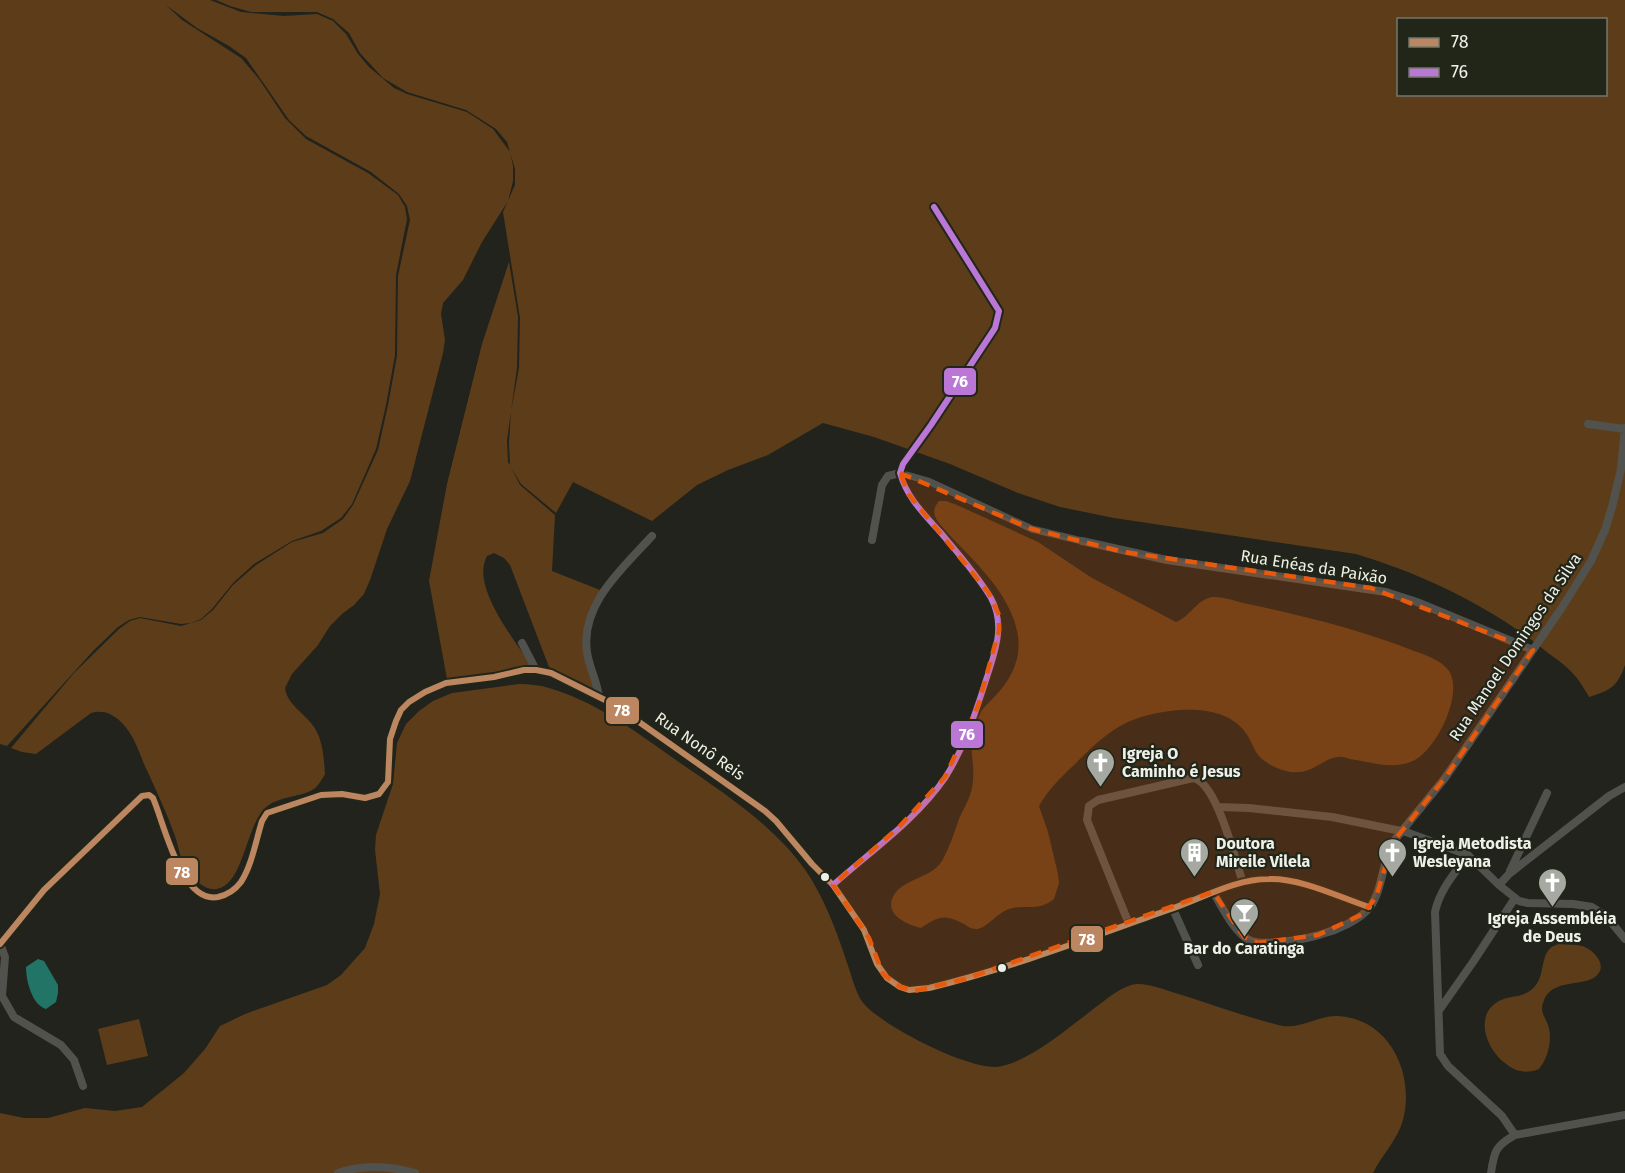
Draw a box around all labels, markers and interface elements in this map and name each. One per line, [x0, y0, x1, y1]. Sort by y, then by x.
legend [1397, 18, 1607, 96]
text: 78 [1451, 31, 1469, 53]
text: 76 [1451, 61, 1468, 83]
line badge: 76 [943, 367, 977, 396]
text: 76 [952, 372, 968, 391]
street label: Rua Enéas da Paixão [1239, 546, 1389, 588]
street label: Rua Manoel Domingos da Silva [1445, 549, 1585, 745]
line badge: 78 [605, 696, 640, 725]
text: 78 [614, 701, 630, 720]
street label: Rua Nonô Reis [651, 708, 749, 784]
line badge: 76 [950, 720, 984, 749]
text: 76 [959, 725, 975, 744]
place label: Igreja O Caminho é Jesus [1122, 744, 1241, 781]
church icon: Igreja O Caminho é Jesus [1085, 746, 1117, 788]
place label: Doutora Mireile Vilela [1216, 834, 1310, 871]
place label: Igreja Metodista Wesleyana [1413, 834, 1532, 871]
building icon: Doutora Mireile Vilela [1179, 836, 1211, 878]
church icon: Igreja Metodista Wesleyana [1376, 836, 1408, 878]
line badge: 78 [165, 857, 199, 886]
text: 78 [174, 863, 190, 882]
church icon: Igreja Assembléia de Deus [1536, 866, 1568, 908]
unlabelled marker [819, 871, 831, 883]
bar icon: Bar do Caratinga [1228, 896, 1260, 938]
place label: Igreja Assembléia de Deus [1488, 909, 1617, 946]
line badge: 78 [1070, 925, 1104, 953]
text: 78 [1079, 930, 1095, 949]
place label: Bar do Caratinga [1183, 939, 1305, 958]
unlabelled marker [996, 962, 1008, 974]

